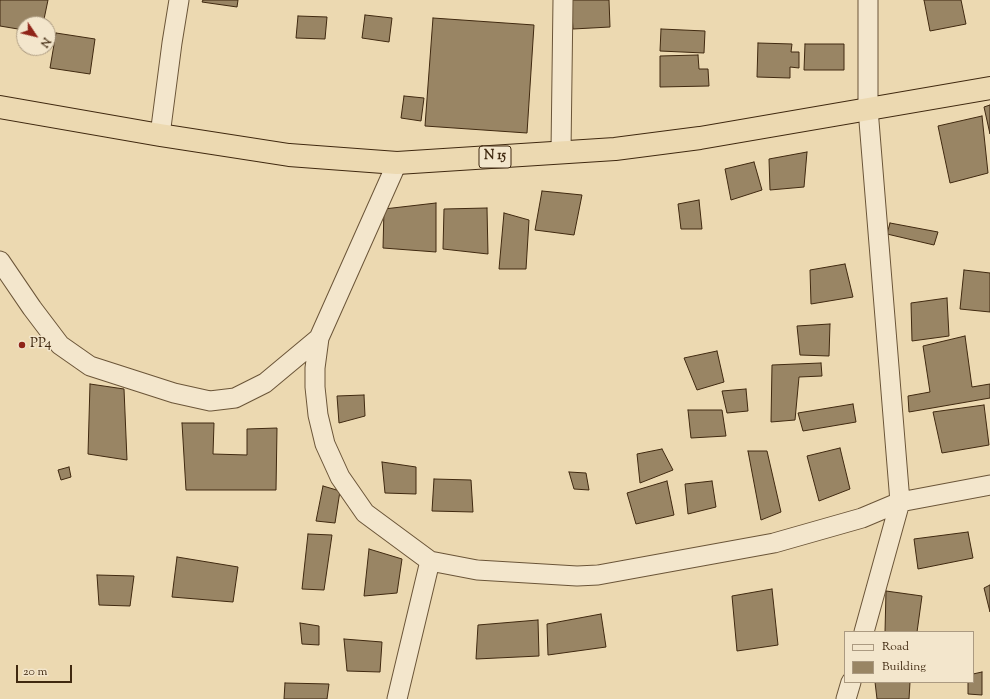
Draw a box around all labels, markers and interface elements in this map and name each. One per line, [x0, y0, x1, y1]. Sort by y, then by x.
north arrow [16, 16, 56, 56]
text: N [36, 34, 54, 50]
road number: N 15 [479, 146, 511, 168]
place label: PP4 [30, 337, 52, 353]
marker: PP4 [17, 340, 27, 350]
legend [844, 631, 974, 683]
text: Road [882, 638, 909, 656]
scale bar [18, 657, 74, 683]
text: Building [882, 658, 926, 676]
text: 20 m [23, 663, 47, 681]

